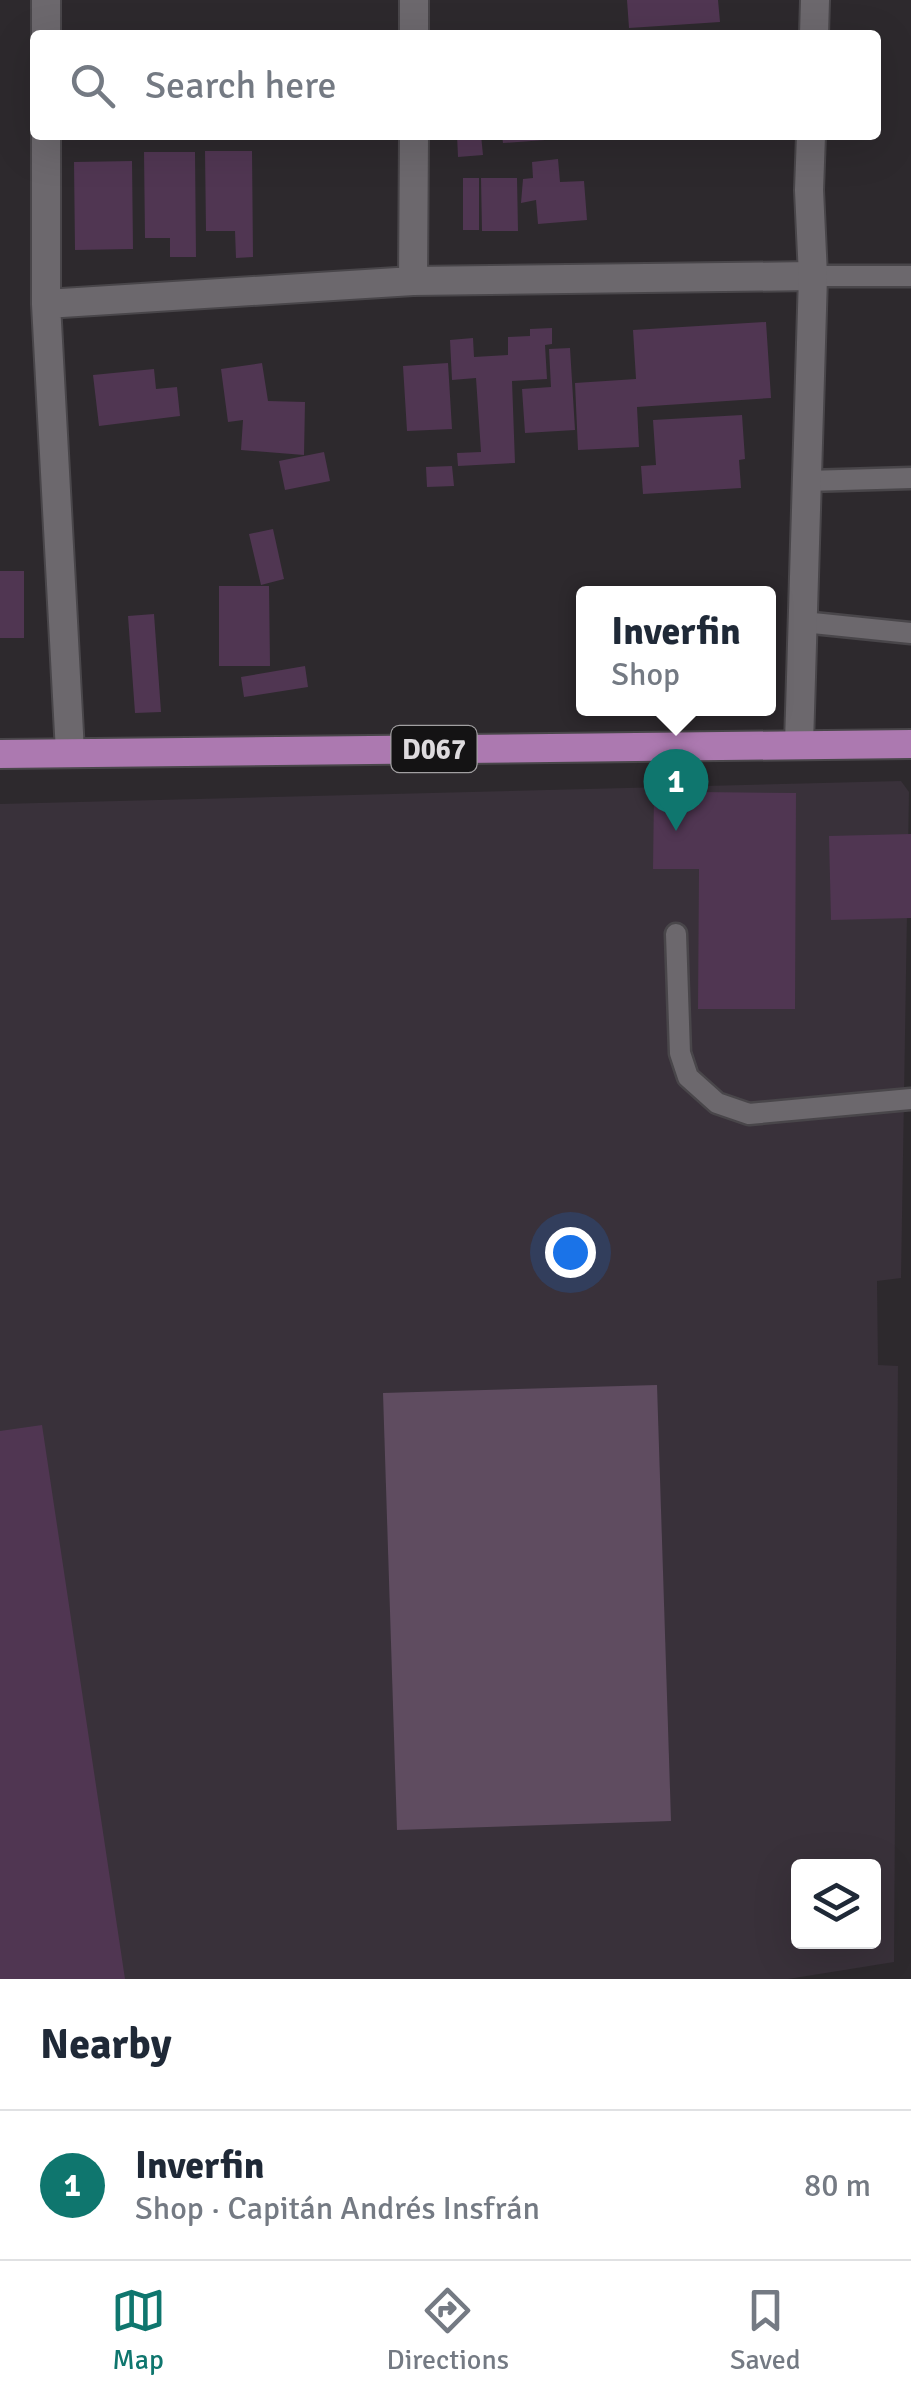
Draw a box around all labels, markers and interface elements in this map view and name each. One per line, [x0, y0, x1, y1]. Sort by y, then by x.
search box [30, 30, 881, 140]
icon: search [65, 58, 120, 113]
text: Search here [145, 62, 337, 109]
popup [576, 586, 776, 716]
text: Inverfin [611, 608, 741, 655]
text: Shop [611, 655, 680, 694]
road number: D067 [392, 726, 476, 772]
pin: 1 [644, 748, 708, 831]
your location [545, 1227, 596, 1278]
map controls [791, 1859, 881, 1949]
button: layers [791, 1859, 881, 1949]
text: Nearby [40, 2019, 172, 2070]
text: Inverfin [135, 2142, 265, 2189]
text: 1 [64, 2166, 81, 2205]
text: 80 m [804, 2166, 871, 2205]
text: Shop · Capitán Andrés Insfrán [135, 2189, 540, 2228]
tab: Map [111, 2283, 166, 2377]
tab: Directions [387, 2283, 509, 2377]
tab: Saved [730, 2283, 800, 2377]

